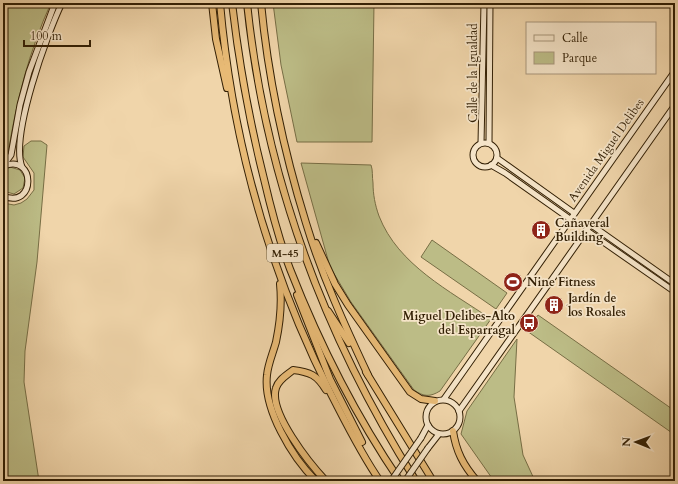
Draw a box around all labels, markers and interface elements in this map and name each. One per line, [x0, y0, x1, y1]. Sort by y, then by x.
scale bar [24, 22, 90, 48]
legend [526, 22, 656, 74]
street label: Calle de la Igualdad [465, 23, 481, 123]
text: 100 m [30, 28, 63, 44]
text: Calle [562, 30, 588, 46]
text: Parque [562, 50, 597, 66]
street label: Avenida Miguel Delibes [564, 95, 648, 205]
place label: Cañaveral Building [555, 215, 610, 245]
building icon: Cañaveral Building [530, 219, 552, 241]
road number: M-45 [267, 244, 303, 262]
sports icon: Nine Fitness [502, 271, 524, 293]
place label: Nine Fitness [527, 274, 596, 290]
place label: Jardín de los Rosales [566, 290, 626, 320]
building icon: Jardín de los Rosales [543, 294, 565, 316]
place label: Miguel Delibes-Alto del Esparragal [403, 308, 515, 338]
bus stop icon: Miguel Delibes-Alto del Esparragal [518, 312, 540, 334]
north arrow [616, 422, 656, 462]
text: N [619, 436, 634, 447]

